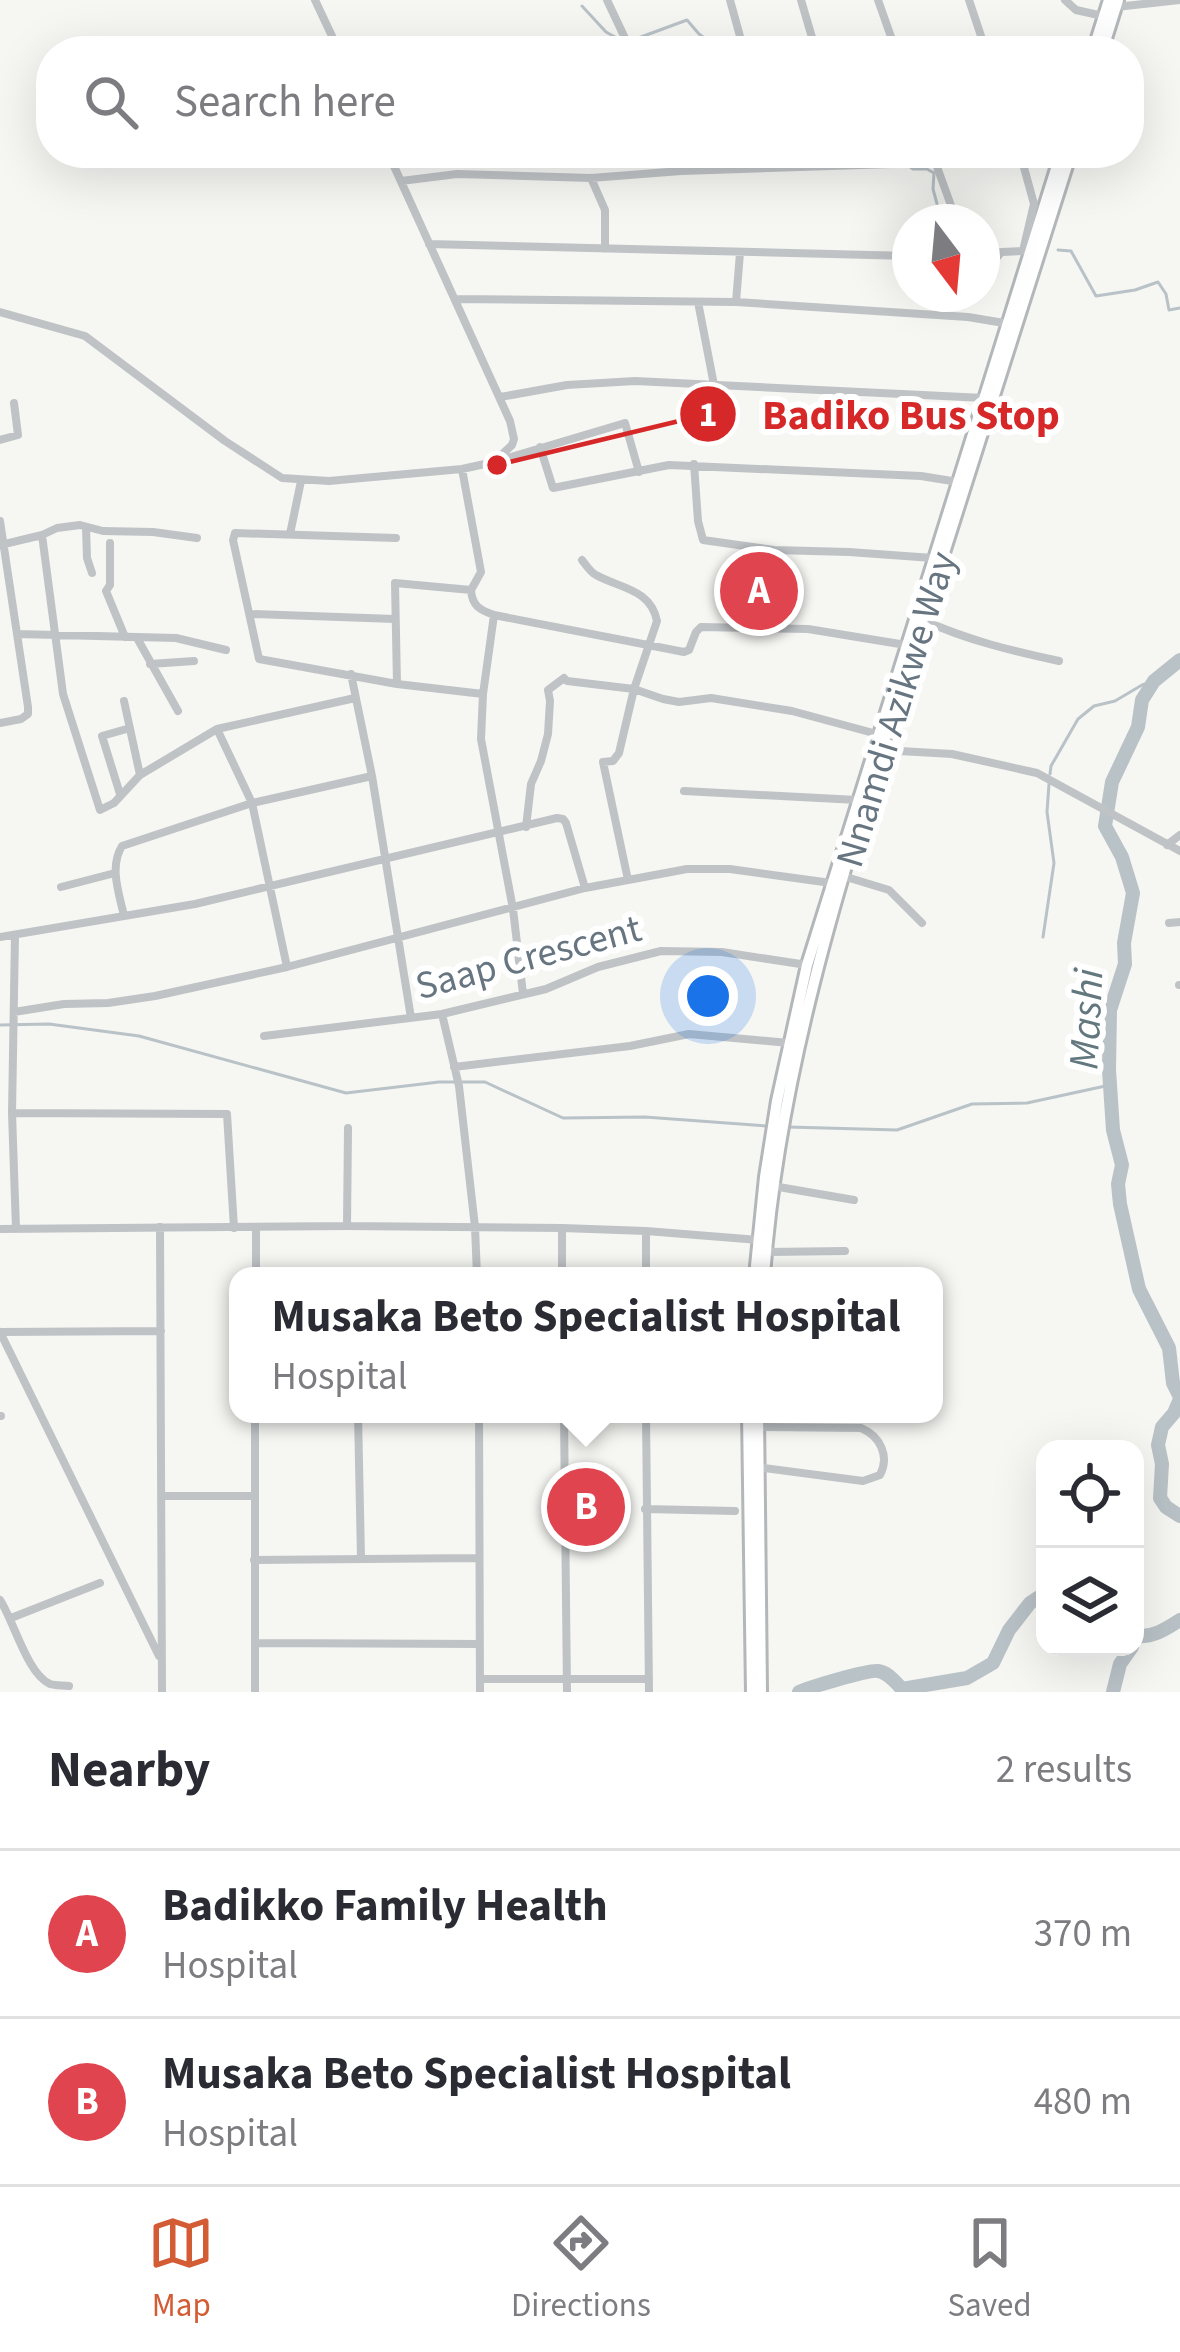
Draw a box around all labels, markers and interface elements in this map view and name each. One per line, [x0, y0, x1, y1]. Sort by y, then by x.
search box [36, 36, 1144, 168]
icon: search [78, 69, 144, 135]
text: Search here [174, 70, 396, 134]
north arrow [892, 204, 1000, 312]
callout: Badiko Bus Stop [678, 375, 1084, 453]
text: Badiko Bus Stop [762, 386, 1060, 446]
text: 1 [698, 389, 718, 440]
street label: Nnamdi Azikwe Way [822, 545, 972, 874]
pin: A [720, 546, 798, 636]
street label: Saap Crescent [409, 901, 648, 1015]
your location [678, 966, 738, 1026]
water label: Mashi [1054, 966, 1120, 1071]
popup [229, 1267, 943, 1423]
text: Musaka Beto Specialist Hospital [272, 1285, 900, 1349]
text: Hospital [272, 1349, 408, 1405]
map controls [1036, 1440, 1144, 1656]
button: locate [1036, 1440, 1144, 1548]
pin: B [547, 1462, 625, 1552]
button: layers [1036, 1548, 1144, 1656]
text: Nearby [48, 1734, 210, 1806]
text: 2 results [996, 1742, 1132, 1798]
text: Badikko Family Health [162, 1874, 608, 1938]
text: A [76, 1906, 98, 1962]
text: 370 m [1034, 1906, 1132, 1962]
text: Hospital [162, 1938, 298, 1994]
text: Musaka Beto Specialist Hospital [162, 2042, 791, 2106]
text: B [75, 2074, 99, 2130]
text: 480 m [1034, 2074, 1132, 2130]
text: Hospital [162, 2106, 298, 2162]
tab: Map [148, 2210, 214, 2329]
tab: Directions [511, 2210, 651, 2329]
tab: Saved [947, 2210, 1032, 2329]

